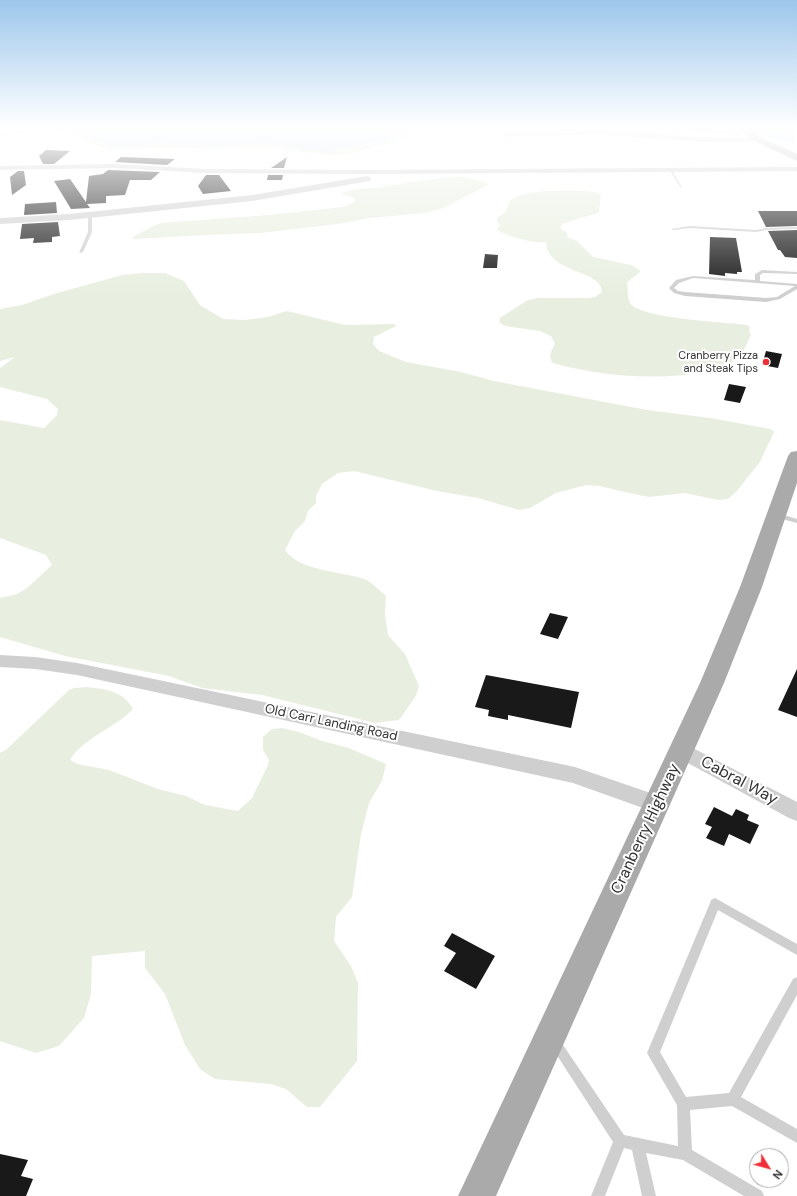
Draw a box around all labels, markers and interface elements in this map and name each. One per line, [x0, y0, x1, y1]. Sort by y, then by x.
place label: Cranberry Pizza and Steak Tips [678, 349, 758, 375]
marker: Cranberry Pizza and Steak Tips [761, 357, 771, 367]
street label: Old Carr Landing Road [263, 701, 399, 745]
street label: Cabral Way [697, 753, 781, 809]
street label: Cranberry Highway [607, 761, 685, 897]
north arrow [749, 1148, 789, 1188]
text: N [770, 1167, 786, 1182]

